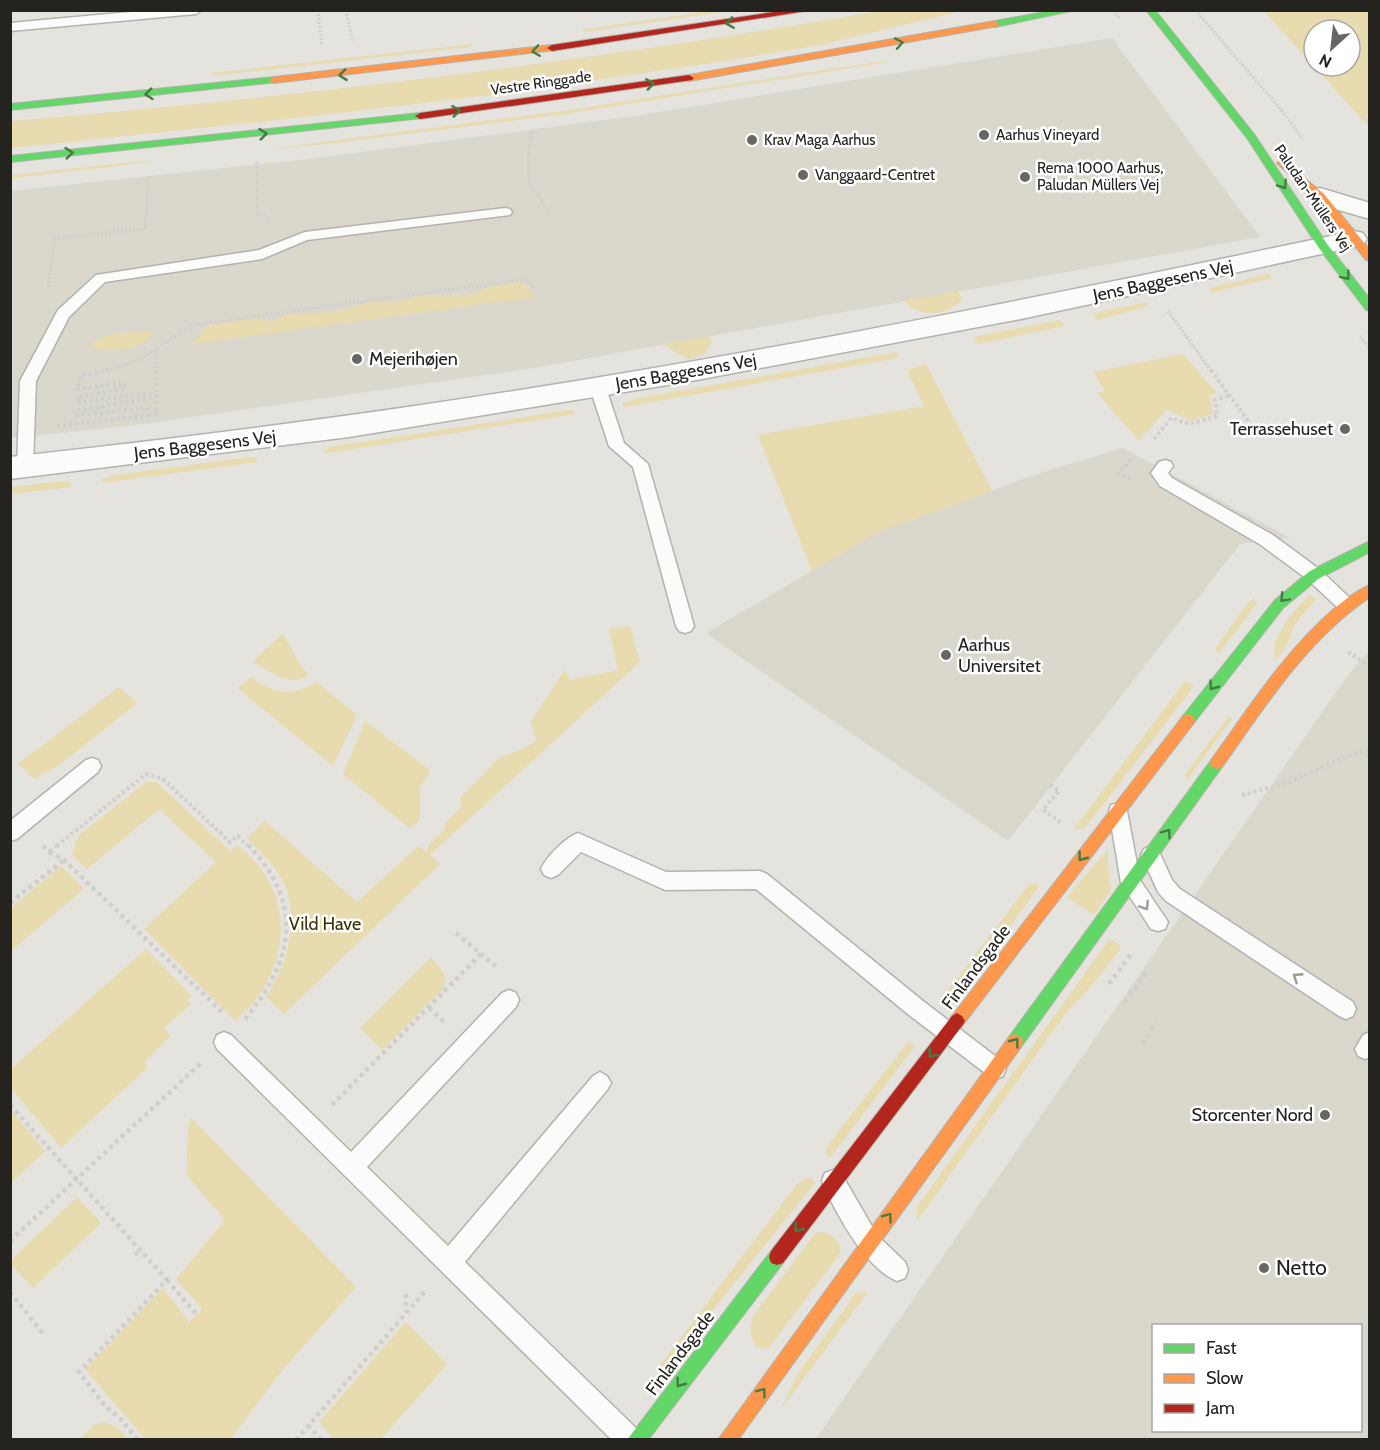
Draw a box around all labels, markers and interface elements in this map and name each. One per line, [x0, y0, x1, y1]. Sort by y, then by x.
one-way arrow [725, 17, 734, 29]
north arrow [1302, 18, 1362, 78]
one-way arrow [894, 37, 904, 50]
one-way arrow [532, 44, 541, 56]
text: N [1316, 50, 1335, 72]
street label: Vestre Ringgade [490, 67, 593, 99]
one-way arrow [338, 68, 347, 80]
one-way arrow [645, 79, 654, 91]
one-way arrow [144, 87, 153, 100]
one-way arrow [452, 105, 461, 118]
place label: Aarhus Vineyard [996, 126, 1099, 144]
one-way arrow [258, 128, 267, 141]
marker: Aarhus Vineyard [977, 128, 991, 142]
place label: Krav Maga Aarhus [764, 131, 876, 149]
marker: Krav Maga Aarhus [745, 133, 759, 147]
street label: Paludan-Müllers Vej [1271, 141, 1355, 255]
one-way arrow [64, 147, 73, 160]
place label: Rema 1000 Aarhus, Paludan Müllers Vej [1037, 159, 1163, 194]
place label: Vanggaard-Centret [815, 166, 935, 184]
marker: Vanggaard-Centret [796, 168, 810, 182]
marker: Rema 1000 Aarhus, Paludan Müllers Vej [1018, 170, 1032, 184]
one-way arrow [1276, 178, 1287, 189]
street label: Jens Baggesens Vej [1090, 255, 1235, 307]
one-way arrow [1339, 270, 1350, 281]
place label: Mejerihøjen [369, 348, 458, 370]
street label: Jens Baggesens Vej [613, 349, 758, 395]
marker: Mejerihøjen [350, 352, 364, 366]
place label: Terrassehuset [1230, 418, 1333, 440]
marker: Terrassehuset [1338, 422, 1352, 436]
street label: Jens Baggesens Vej [132, 425, 277, 465]
one-way arrow [1281, 590, 1292, 601]
place label: Aarhus Universitet [958, 634, 1041, 677]
marker: Aarhus Universitet [939, 648, 953, 662]
one-way arrow [1209, 680, 1220, 691]
one-way arrow [1159, 829, 1170, 840]
one-way arrow [1079, 850, 1090, 861]
one-way arrow [1138, 899, 1149, 910]
park label: Vild Have [289, 913, 361, 935]
street label: Finlandsgade [937, 920, 1015, 1014]
one-way arrow [1293, 973, 1304, 984]
one-way arrow [1008, 1038, 1019, 1049]
one-way arrow [929, 1048, 940, 1059]
place label: Storcenter Nord [1192, 1104, 1313, 1126]
marker: Storcenter Nord [1318, 1108, 1332, 1122]
one-way arrow [881, 1213, 892, 1224]
one-way arrow [794, 1221, 805, 1232]
place label: Netto [1276, 1255, 1327, 1280]
marker: Netto [1257, 1261, 1271, 1275]
street label: Finlandsgade [641, 1306, 719, 1400]
legend [1152, 1324, 1362, 1432]
text: Fast [1206, 1337, 1237, 1359]
text: Slow [1206, 1367, 1243, 1389]
one-way arrow [676, 1376, 687, 1387]
one-way arrow [754, 1388, 765, 1399]
text: Jam [1205, 1397, 1235, 1419]

